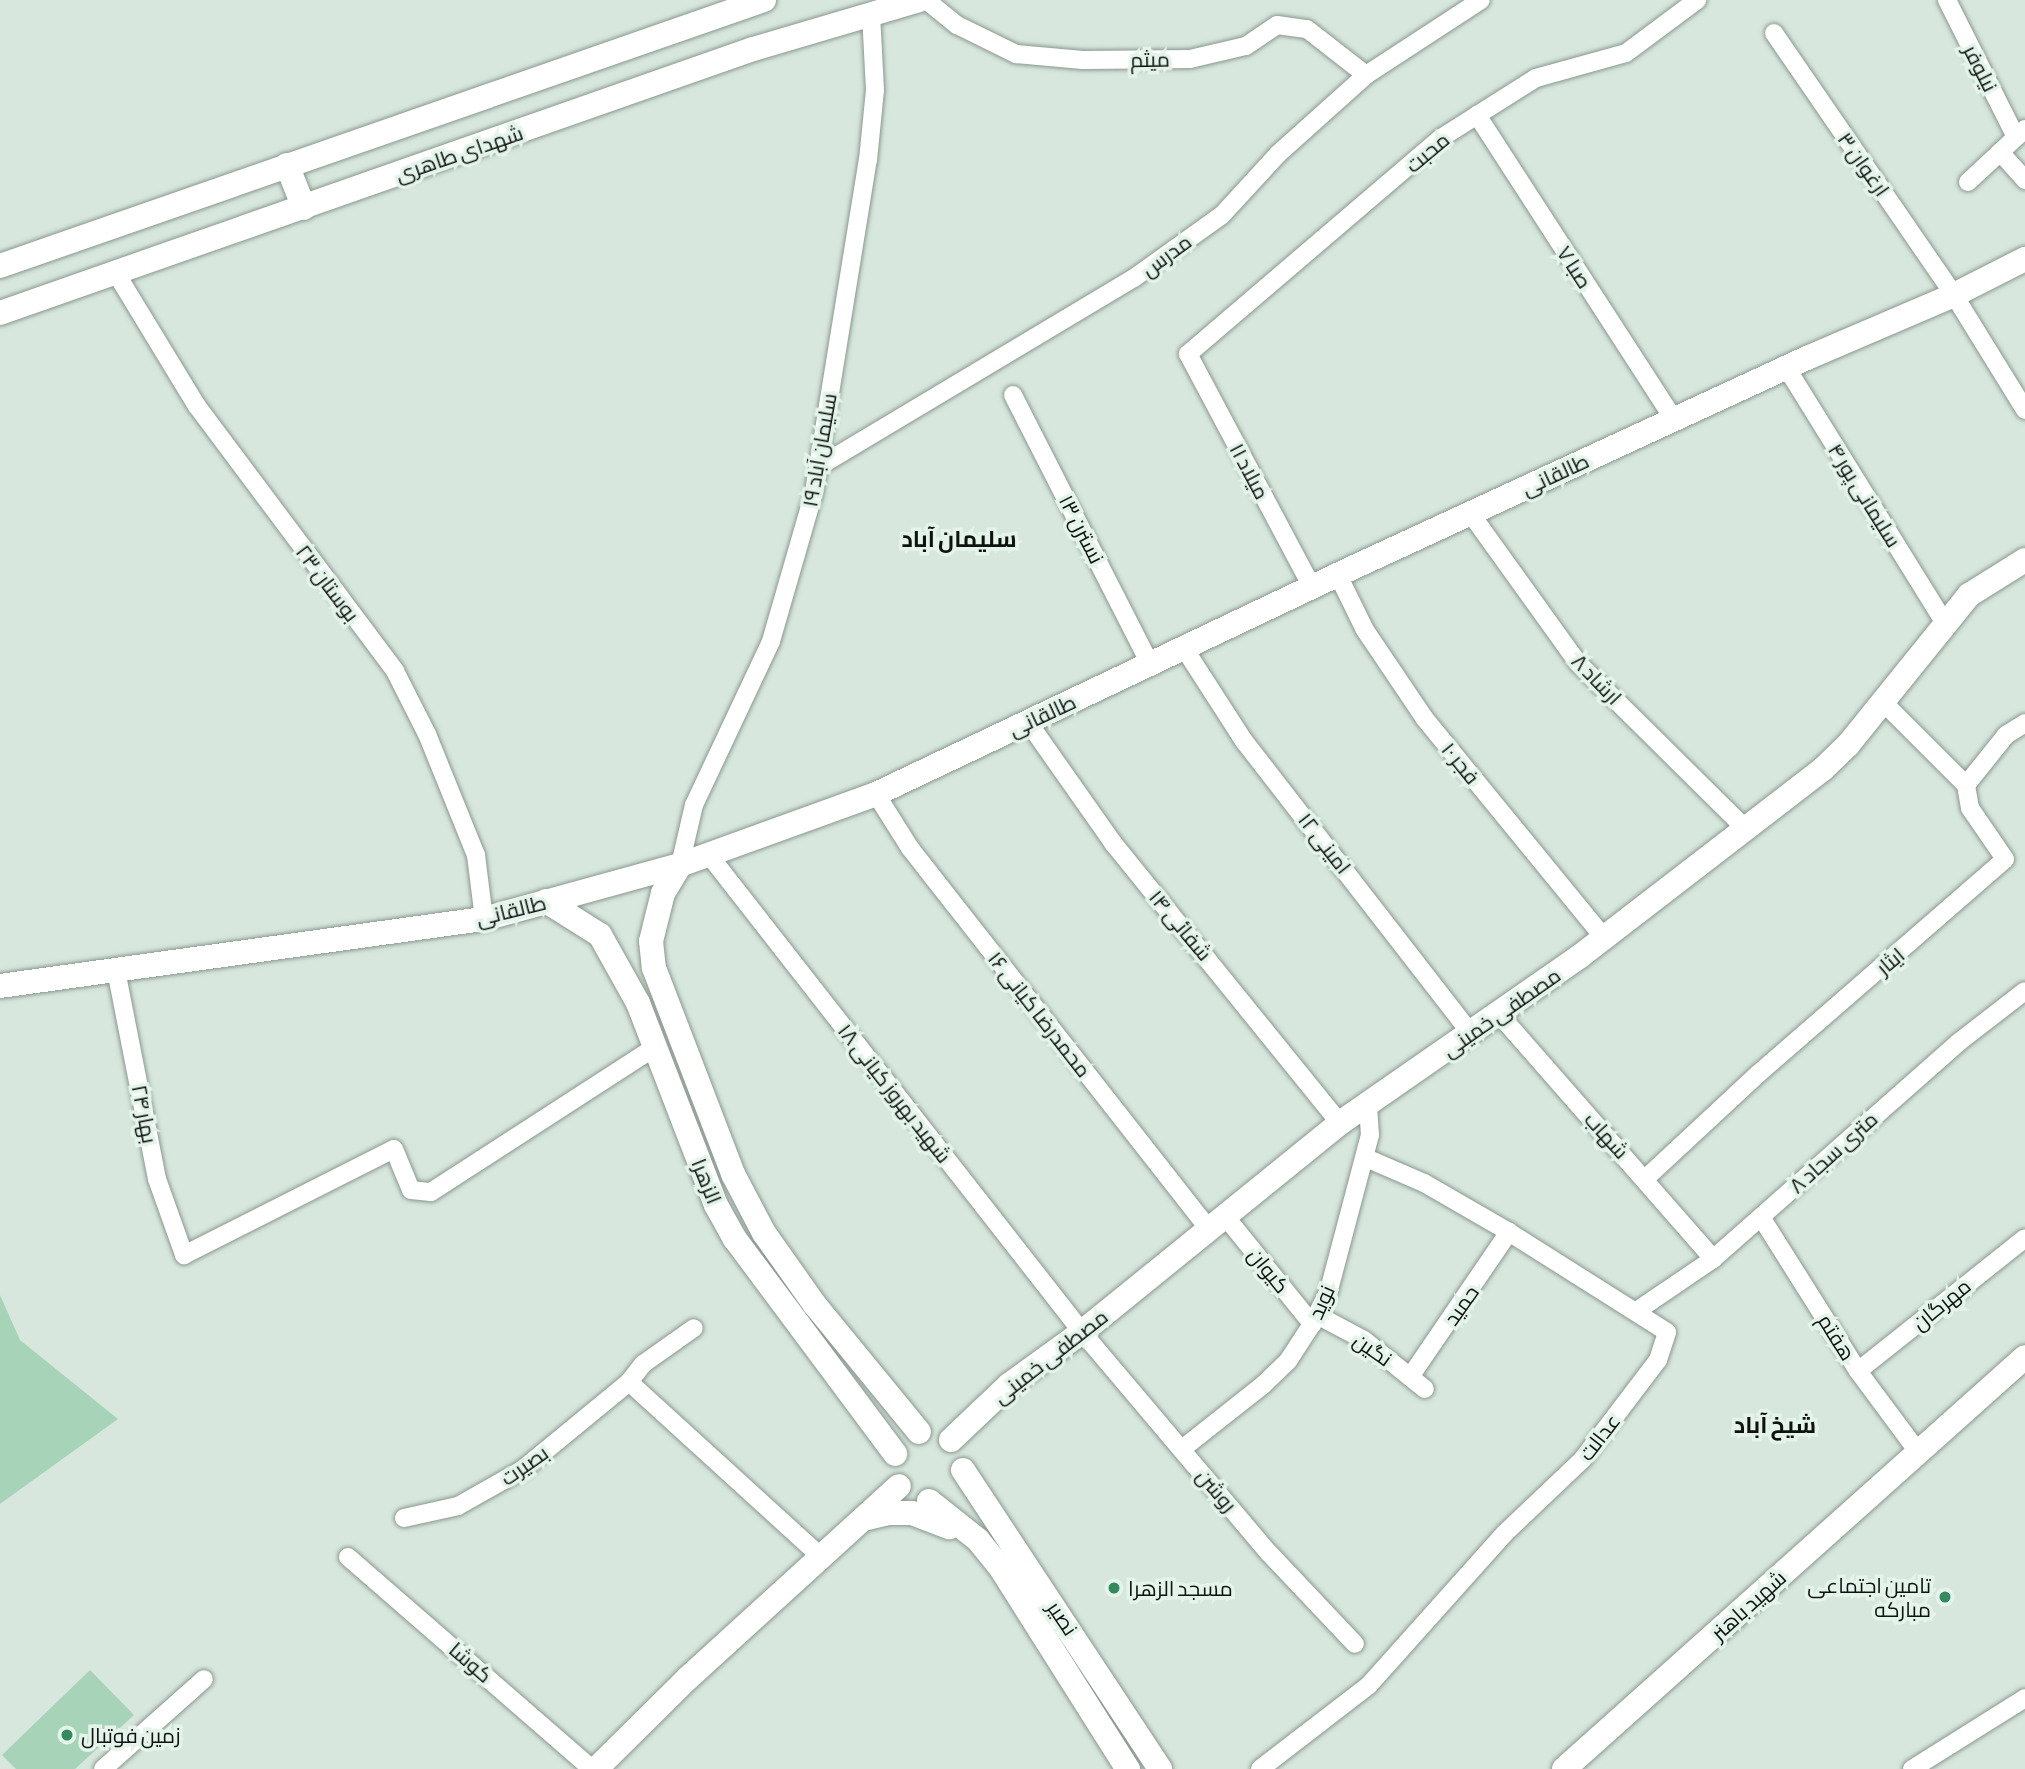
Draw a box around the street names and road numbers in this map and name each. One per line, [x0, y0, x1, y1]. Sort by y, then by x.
street label: نیلوفر [1959, 40, 2003, 96]
street label: میثم [1130, 46, 1170, 72]
street label: شهدای طاهری [392, 119, 526, 187]
street label: محبت [1400, 126, 1454, 178]
street label: ارغوان ۳ [1833, 127, 1895, 201]
street label: مدرس [1136, 228, 1196, 282]
street label: صبا ۷ [1552, 241, 1598, 293]
street label: سلیمان آباد ۱۹ [797, 391, 841, 509]
street label: میلاد ۱۱ [1225, 439, 1275, 503]
street label: سلیمانی پور ۴ [1823, 439, 1907, 551]
street label: طالقانی [1517, 448, 1593, 500]
street label: نسترن ۱۳ [1054, 490, 1110, 568]
street label: بوستان ۲۳ [291, 540, 365, 626]
street label: ارشاد ۸ [1567, 648, 1627, 710]
street label: طالقانی [1004, 689, 1080, 741]
street label: فجر ۱۰ [1437, 737, 1485, 789]
street label: امینی ۱۲ [1293, 807, 1357, 879]
street label: شفائی ۱۴ [1144, 885, 1218, 965]
street label: طالقانی [473, 889, 549, 931]
street label: ایثار [1871, 942, 1909, 980]
street label: محمدرضا کیانی ۱۶ [983, 946, 1097, 1082]
street label: مصطفی خمینی [1437, 962, 1565, 1062]
street label: شهید بهروز کیانی ۱۸ [833, 1019, 957, 1167]
street label: بهار ۲۴ [127, 1083, 163, 1145]
street label: شهاب [1580, 1106, 1634, 1164]
street label: ۸ متری سجاد [1784, 1106, 1882, 1198]
street label: الزهرا [687, 1155, 727, 1207]
street label: کیوان [1243, 1242, 1295, 1298]
street label: مهرگان [1907, 1273, 1975, 1335]
street label: حمید [1438, 1280, 1484, 1330]
street label: نوید [1302, 1281, 1340, 1323]
street label: مصطفی خمینی [988, 1303, 1112, 1409]
street label: هفتم [1813, 1309, 1861, 1365]
street label: نگین [1349, 1327, 1397, 1371]
street label: عدالت [1573, 1409, 1625, 1465]
street label: بصیرت [495, 1440, 553, 1490]
street label: روشن [1192, 1463, 1242, 1517]
street label: شهید باهنر [1705, 1565, 1791, 1645]
street label: نصیر [1042, 1596, 1084, 1640]
street label: کوشا [444, 1636, 498, 1688]

